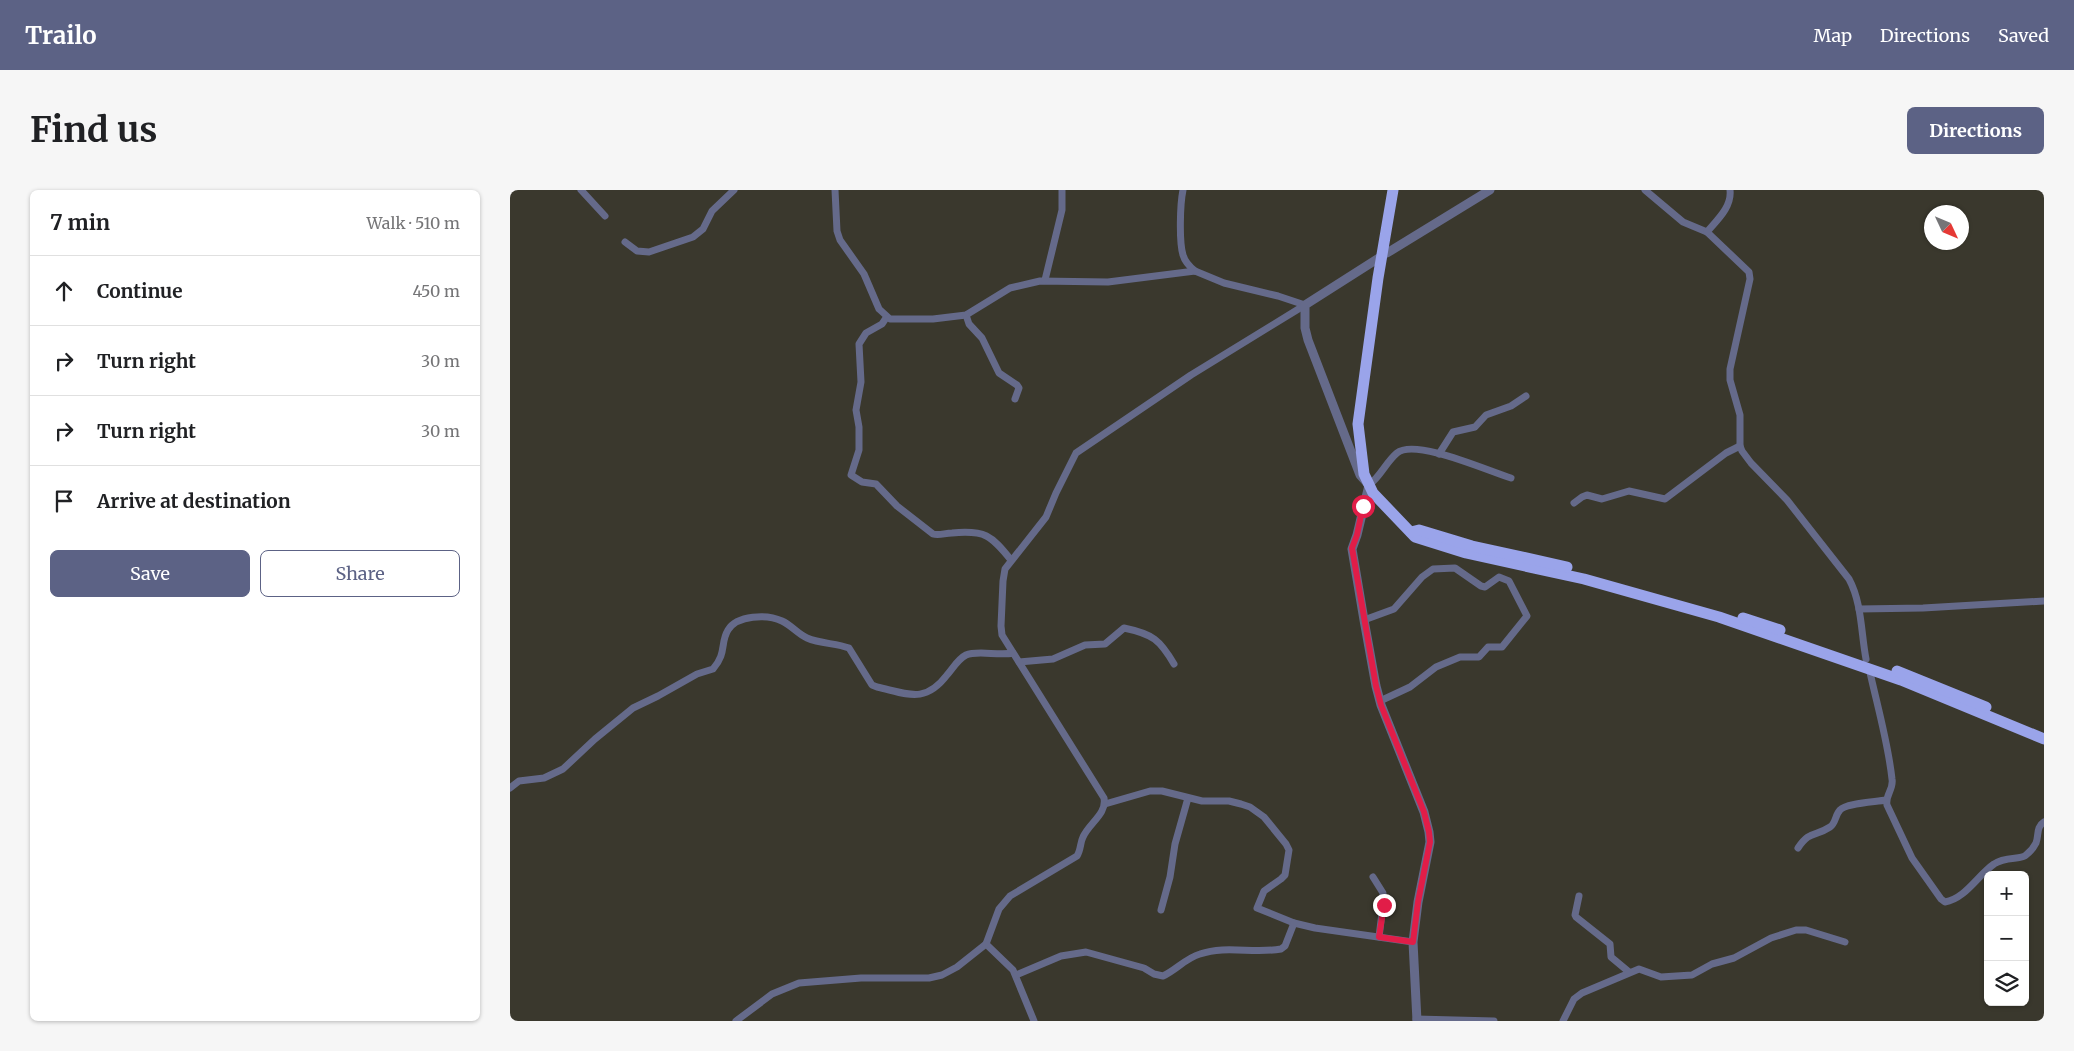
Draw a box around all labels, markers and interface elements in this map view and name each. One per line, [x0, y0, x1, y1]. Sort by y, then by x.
text: Trailo [25, 20, 97, 51]
text: Map [1814, 24, 1852, 47]
text: Directions [1880, 24, 1970, 47]
text: Saved [1998, 24, 2049, 47]
button: Directions [1907, 107, 2044, 154]
text: Find us [30, 108, 157, 152]
north arrow [1924, 205, 1969, 250]
text: 7 min [50, 209, 110, 236]
text: Walk · 510 m [366, 213, 460, 233]
icon: ahead [50, 277, 78, 305]
text: Continue [97, 279, 183, 303]
text: 450 m [412, 281, 460, 301]
icon: right [50, 347, 78, 375]
text: Turn right [97, 349, 196, 373]
text: 30 m [421, 351, 460, 371]
icon: right [50, 417, 78, 445]
text: Turn right [97, 419, 196, 443]
text: 30 m [421, 421, 460, 441]
icon: arrive [50, 487, 78, 515]
text: Arrive at destination [97, 489, 291, 513]
route start [1352, 495, 1375, 518]
button: Save [50, 550, 250, 597]
button: Share [260, 550, 460, 597]
map controls [1984, 871, 2029, 1006]
button: + [1984, 871, 2029, 916]
route end [1373, 894, 1396, 917]
button: − [1984, 916, 2029, 961]
button: layers [1984, 961, 2029, 1006]

